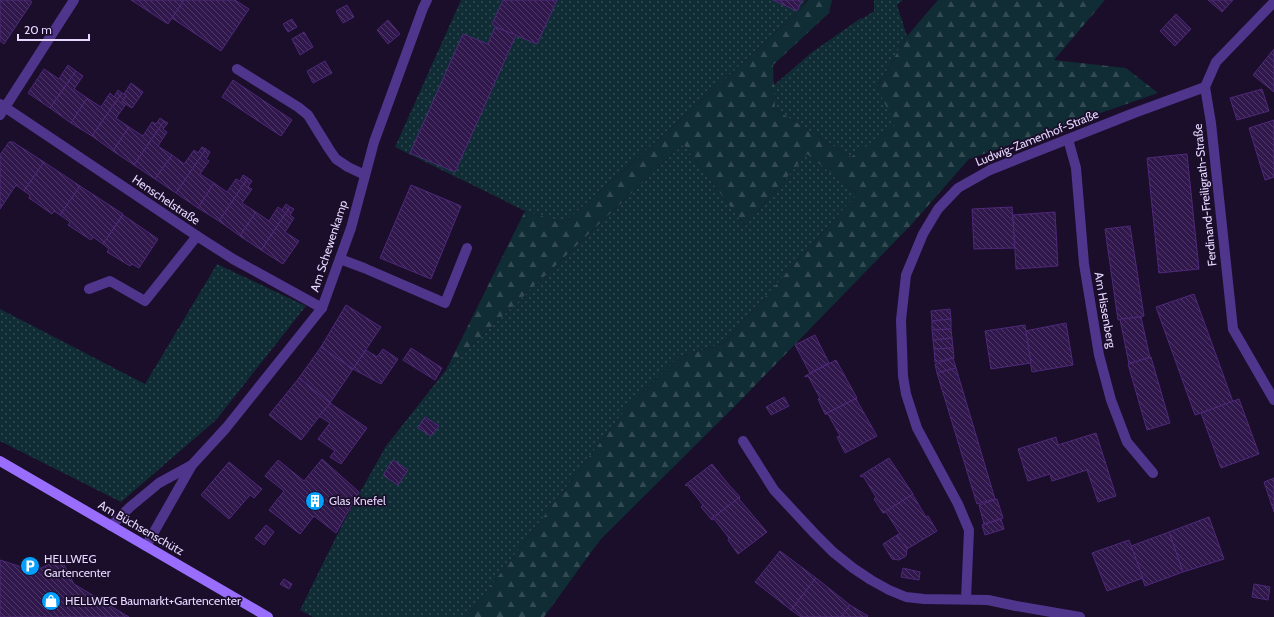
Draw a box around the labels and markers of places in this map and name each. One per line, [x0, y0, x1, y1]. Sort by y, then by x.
building icon: Glas Knefel [304, 490, 326, 512]
place label: Glas Knefel [329, 493, 386, 508]
place label: HELLWEG Gartencenter [44, 551, 111, 580]
parking icon: HELLWEG Gartencenter [19, 555, 41, 577]
shop icon: HELLWEG Baumarkt+Gartencenter [40, 590, 62, 612]
place label: HELLWEG Baumarkt+Gartencenter [65, 593, 241, 608]

